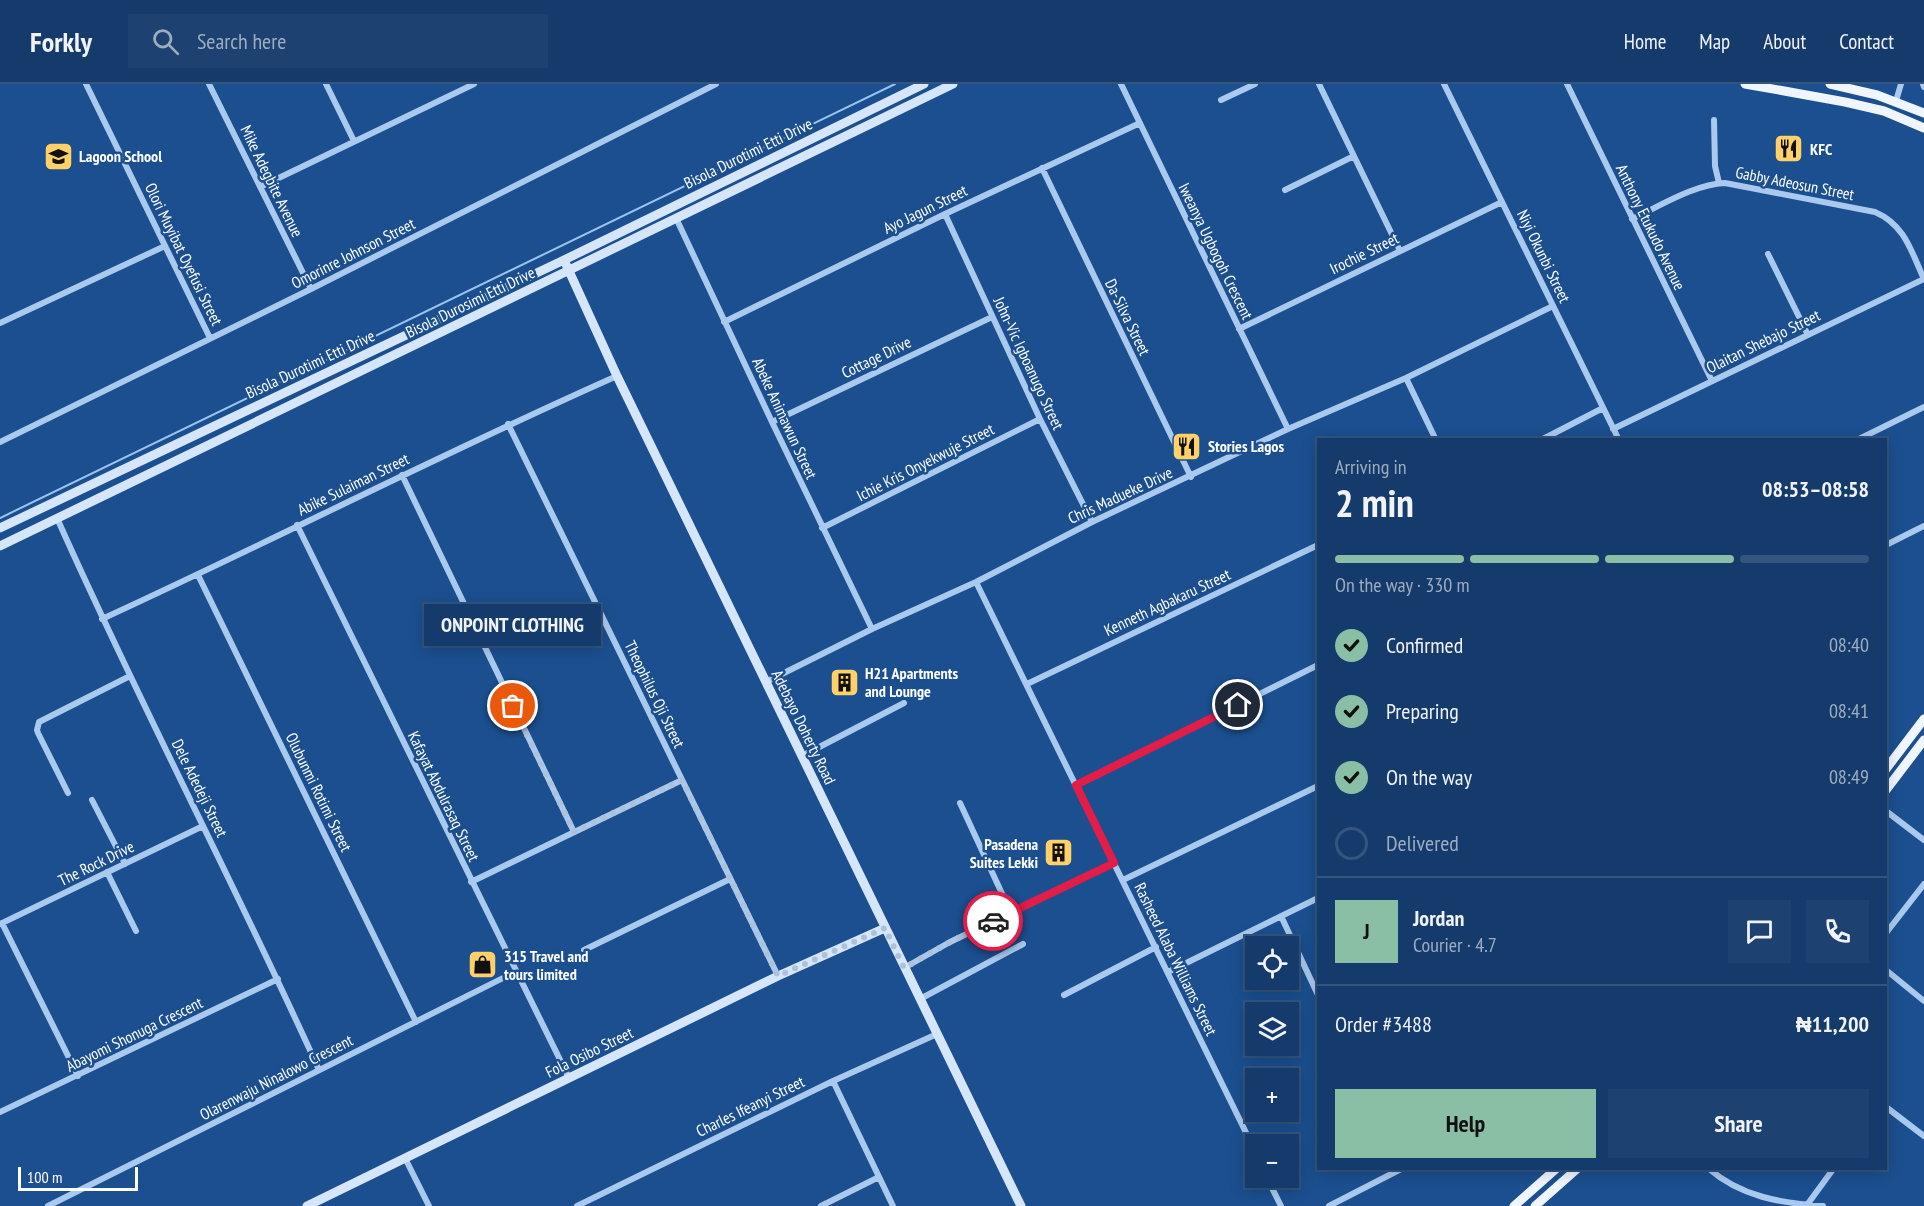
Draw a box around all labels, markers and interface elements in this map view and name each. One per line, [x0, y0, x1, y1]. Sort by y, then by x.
search box [128, 14, 548, 68]
text: Forkly [30, 23, 92, 60]
icon: search [149, 25, 182, 58]
text: Search here [197, 27, 286, 55]
text: Home [1624, 28, 1666, 55]
text: Map [1699, 28, 1730, 55]
text: About [1763, 28, 1806, 55]
text: Contact [1839, 28, 1894, 55]
street label: Bisola Durotimi Etti Drive [681, 113, 815, 193]
street label: Mike Adegbite Avenue [236, 122, 308, 240]
restaurant icon: KFC [1773, 133, 1805, 165]
place label: KFC [1810, 139, 1833, 159]
school or university icon: Lagoon School [42, 140, 74, 172]
place label: Lagoon School [79, 146, 162, 166]
street label: Anthony Etukudo Avenue [1612, 161, 1690, 293]
street label: Gabby Adeosun Street [1734, 162, 1857, 204]
street label: Olori Muyibat Oyefusi Street [141, 179, 227, 329]
street label: Ayo Jagun Street [880, 180, 971, 238]
street label: Iweanya Ugbogoh Crescent [1174, 180, 1258, 323]
street label: Niyi Okunbi Street [1513, 206, 1575, 306]
street label: Omorinre Johnson Street [288, 213, 419, 293]
street label: Irochie Street [1326, 227, 1402, 278]
street label: Bisola Durosimi Etti Drive [402, 262, 538, 342]
street label: Da-Silva Street [1101, 275, 1155, 359]
street label: John-Vic Igboanugo Street [989, 293, 1069, 433]
street label: Olaitan Shebajo Street [1703, 305, 1824, 377]
street label: Bisola Durotimi Etti Drive [242, 325, 378, 403]
street label: Cottage Drive [838, 332, 914, 382]
street label: Abeke Animawun Street [748, 354, 822, 482]
street label: Ichie Kris Onyekwuje Street [853, 418, 998, 505]
restaurant icon: Stories Lagos [1171, 430, 1203, 462]
place label: Stories Lagos [1208, 436, 1284, 456]
street label: Abike Sulaiman Street [294, 448, 413, 520]
text: Arriving in [1335, 454, 1407, 480]
street label: Chris Madueke Drive [1064, 462, 1176, 528]
text: 08:53–08:58 [1762, 475, 1869, 503]
text: 2 min [1335, 477, 1414, 528]
street label: Kenneth Agbakaru Street [1101, 564, 1234, 640]
text: On the way · 330 m [1335, 572, 1470, 598]
callout: ONPOINT CLOTHING [424, 604, 602, 646]
text: ONPOINT CLOTHING [441, 612, 584, 638]
icon: check [1335, 629, 1368, 662]
text: Confirmed [1386, 631, 1463, 659]
text: 08:40 [1829, 632, 1869, 658]
street label: Theophilus Oji Street [620, 637, 690, 751]
place label: H21 Apartments and Lounge [865, 663, 958, 701]
street label: Adebayo Doherty Road [768, 666, 840, 788]
building icon: H21 Apartments and Lounge [828, 666, 860, 698]
pin [1212, 679, 1263, 730]
pin [487, 680, 538, 731]
icon: home [1221, 688, 1254, 721]
icon: bag [496, 689, 529, 722]
icon: check [1335, 695, 1368, 728]
text: Preparing [1386, 697, 1459, 725]
text: 08:41 [1829, 698, 1869, 724]
street label: Kafayat Abdulrasaq Street [404, 728, 484, 865]
street label: Olubunmi Rotimi Street [282, 729, 357, 855]
street label: Dele Adedeji Street [168, 736, 233, 841]
icon: check [1335, 761, 1368, 794]
text: On the way [1386, 763, 1472, 791]
text: 08:49 [1829, 764, 1869, 790]
text: Delivered [1386, 829, 1459, 857]
place label: Pasadena Suites Lekki [970, 834, 1038, 872]
street label: The Rock Drive [55, 836, 137, 890]
building icon: Pasadena Suites Lekki [1043, 837, 1075, 869]
street label: Rasheed Alaba Williams Street [1130, 879, 1222, 1039]
courier [963, 891, 1023, 951]
button: chat [1728, 900, 1791, 963]
button: phone [1806, 900, 1869, 963]
text: Jordan [1413, 904, 1464, 932]
icon: car [977, 905, 1010, 938]
text: J [1363, 917, 1370, 945]
text: Courier · 4.7 [1413, 932, 1497, 958]
map controls [1245, 936, 1299, 1188]
button: locate [1245, 936, 1299, 990]
place label: 315 Travel and tours limited [504, 946, 588, 984]
shop icon: 315 Travel and tours limited [467, 949, 499, 981]
street label: Abayomi Shonuga Crescent [62, 992, 206, 1076]
button: layers [1245, 1002, 1299, 1056]
text: Order #3488 [1335, 1010, 1432, 1038]
text: ₦11,200 [1796, 1010, 1869, 1038]
street label: Fola Osibo Street [542, 1022, 637, 1082]
street label: Olarenwaju Ninalowo Crescent [196, 1029, 356, 1124]
button: + [1245, 1068, 1299, 1122]
street label: Charles Ifeanyi Street [693, 1071, 808, 1141]
button: Help [1335, 1089, 1596, 1158]
button: Share [1608, 1089, 1869, 1158]
button: − [1245, 1134, 1299, 1188]
scale bar [18, 1164, 138, 1192]
text: 100 m [27, 1167, 62, 1187]

